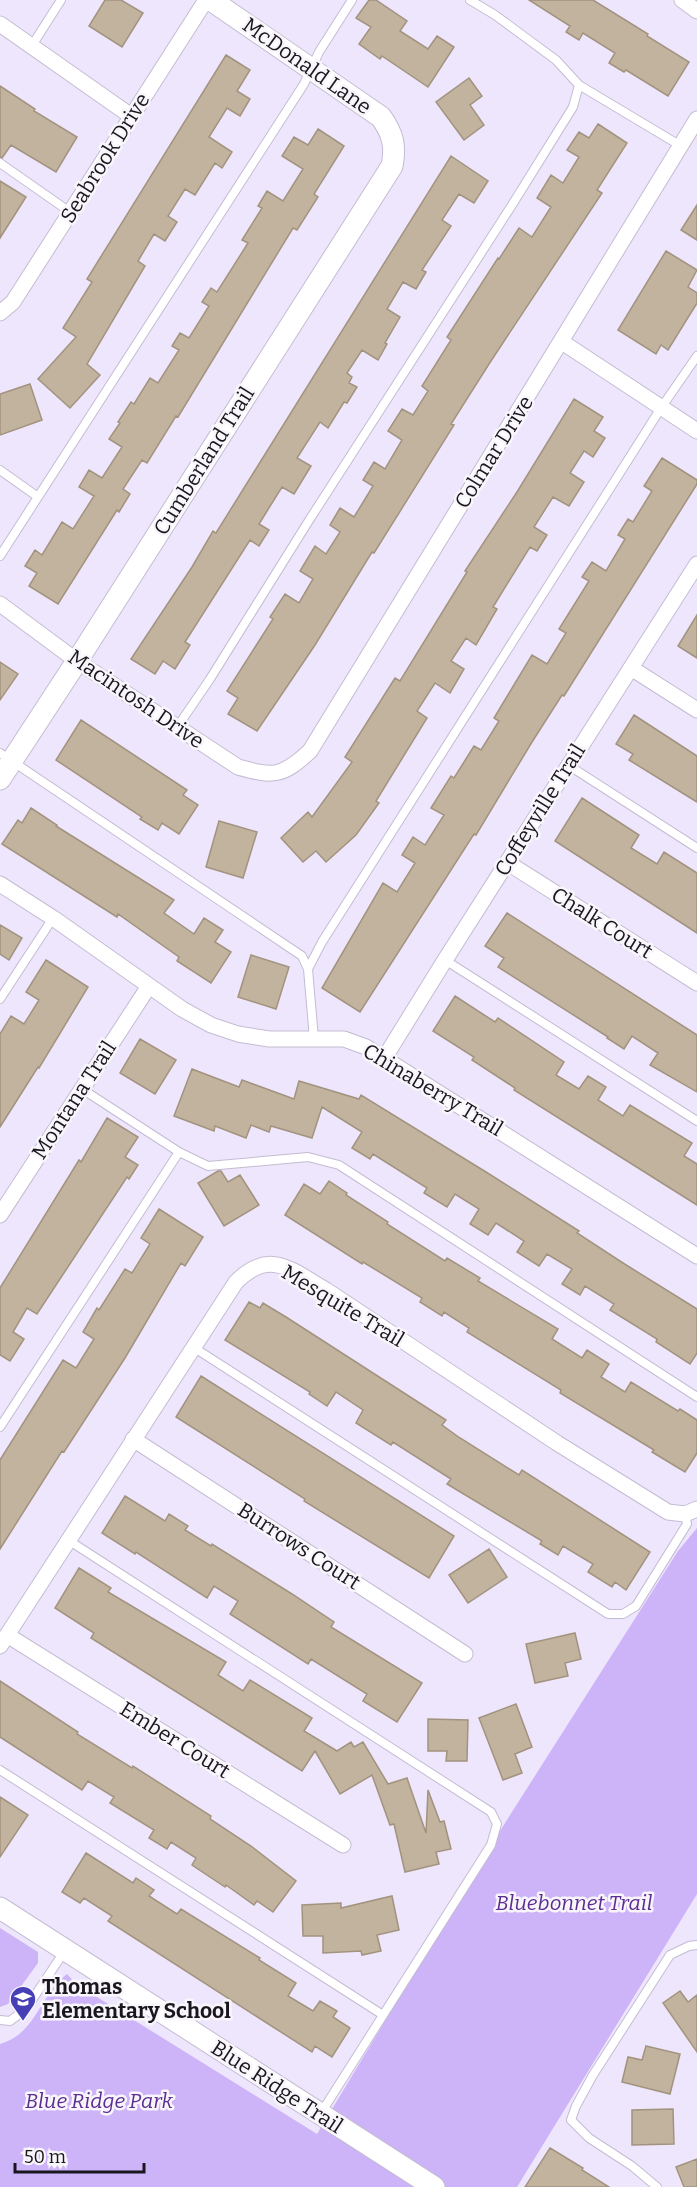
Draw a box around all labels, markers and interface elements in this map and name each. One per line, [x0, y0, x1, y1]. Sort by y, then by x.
street label: McDonald Lane [238, 12, 376, 120]
street label: Seabrook Drive [55, 88, 155, 228]
street label: Cumberland Trail [148, 382, 260, 540]
street label: Colmar Drive [449, 391, 539, 513]
street label: Macintosh Drive [63, 644, 209, 754]
street label: Coffeyville Trail [489, 739, 591, 881]
street label: Chalk Court [547, 882, 658, 965]
street label: Montana Trail [26, 1036, 122, 1164]
street label: Chinaberry Trail [358, 1038, 508, 1142]
street label: Mesquite Trail [277, 1259, 409, 1353]
street label: Burrows Court [233, 1497, 366, 1596]
street label: Ember Court [115, 1696, 235, 1784]
park label: Bluebonnet Trail [496, 1890, 653, 1916]
place label: Thomas Elementary School [42, 1974, 231, 2024]
school or university icon: Thomas Elementary School [8, 1984, 38, 2022]
street label: Blue Ridge Trail [206, 2035, 348, 2139]
park label: Blue Ridge Park [25, 2088, 174, 2114]
scale bar [15, 2136, 144, 2174]
text: 50 m [24, 2146, 66, 2168]

